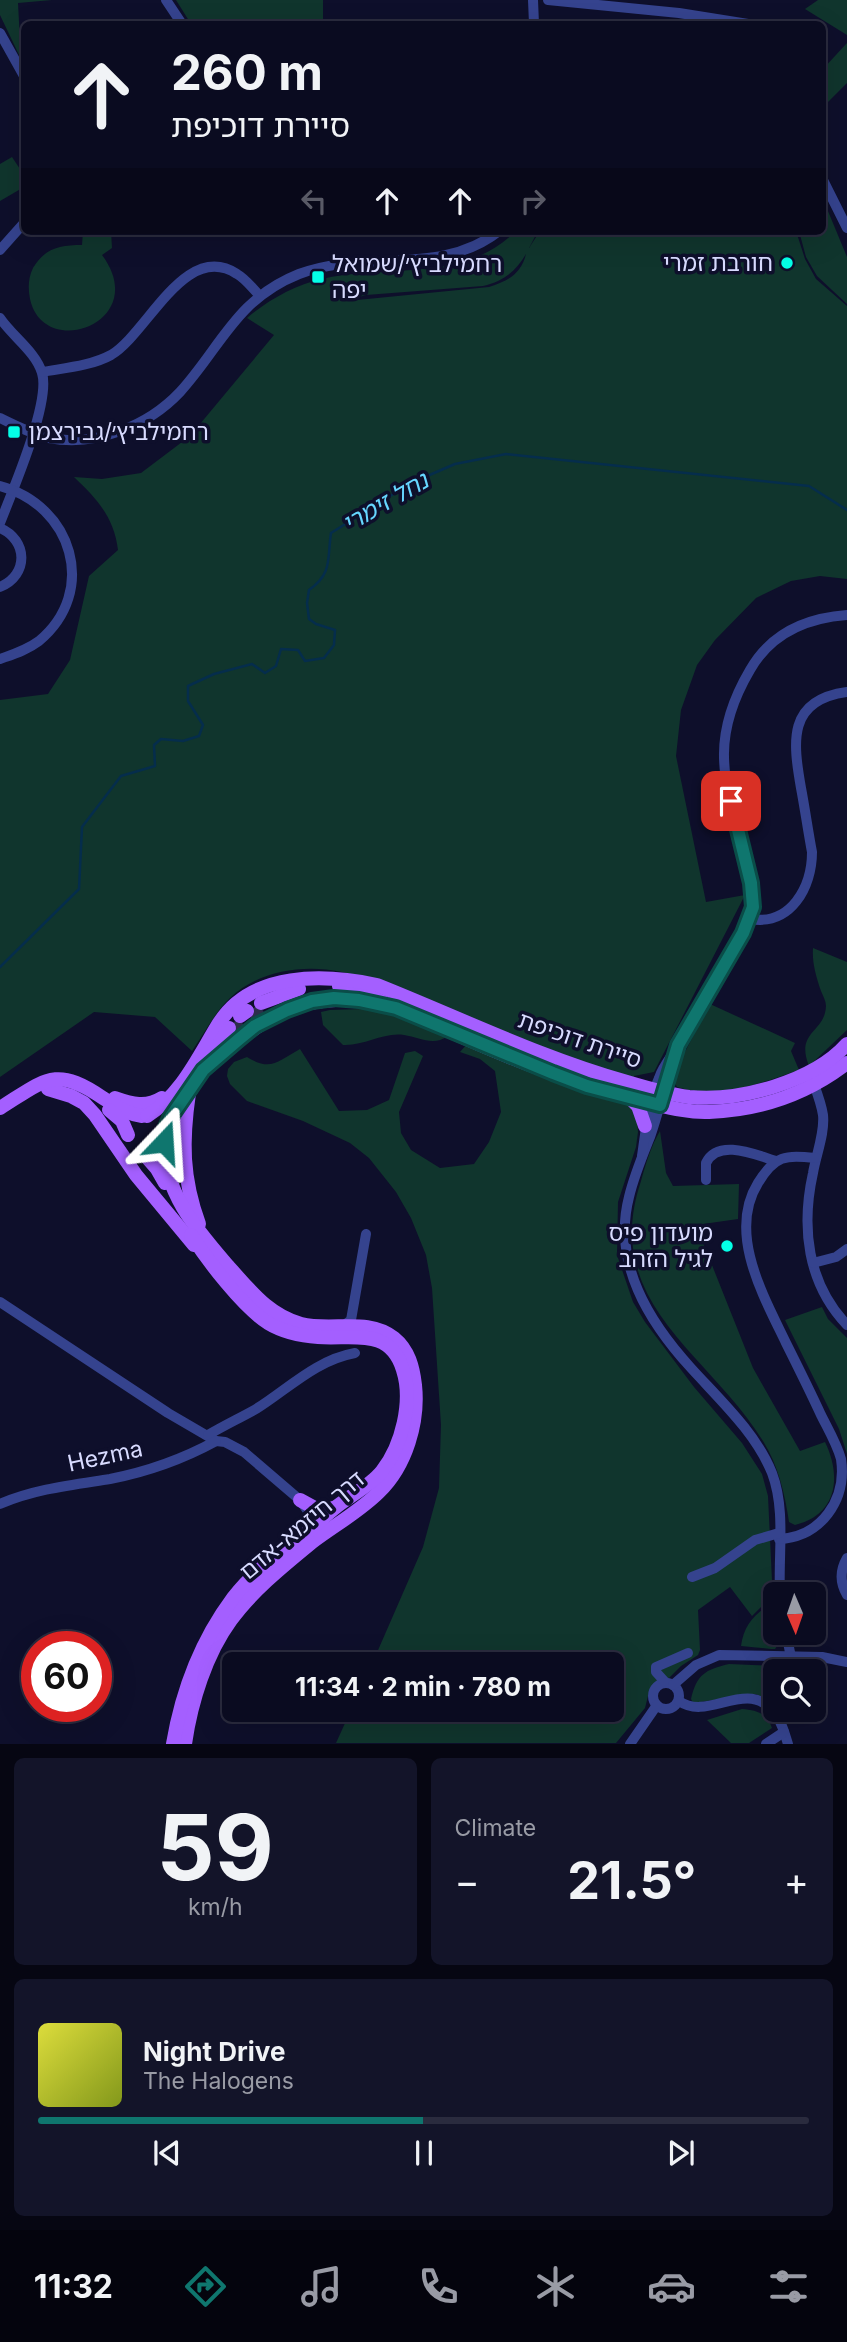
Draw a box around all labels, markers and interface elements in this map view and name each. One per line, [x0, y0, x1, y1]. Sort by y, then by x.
text: 260 m [171, 43, 323, 102]
icon: ahead [56, 49, 147, 140]
text: סיירת דוכיפת [171, 106, 350, 145]
icon: left [295, 182, 333, 220]
icon: ahead [368, 182, 406, 220]
icon: ahead [441, 182, 479, 220]
icon: right [514, 182, 552, 220]
place label: חורבת זמרי [663, 249, 773, 277]
place label: רחמילביץ׳/שמואל יפה [332, 250, 502, 304]
marker: חורבת זמרי [779, 255, 795, 271]
marker: רחמילביץ׳/שמואל יפה [310, 269, 326, 285]
place label: רחמילביץ׳/גבירצמן [28, 418, 209, 446]
marker: רחמילביץ׳/גבירצמן [6, 424, 22, 440]
water label: נחל זימרי [337, 465, 435, 538]
pin [701, 771, 761, 831]
icon: arrive [712, 782, 750, 820]
street label: סיירת דוכיפת [515, 1006, 645, 1074]
position arrow [127, 1105, 201, 1179]
place label: מועדון פיס לגיל הזהב [609, 1219, 713, 1273]
marker: מועדון פיס לגיל הזהב [719, 1238, 735, 1254]
street label: Hezma [65, 1434, 145, 1478]
street label: דרך חיזמא-אדם [234, 1465, 370, 1585]
north arrow [763, 1582, 826, 1645]
map controls [763, 1582, 826, 1722]
speed limit sign: 60 [21, 1631, 112, 1722]
button: search [763, 1659, 826, 1722]
text: 11:34 · 2 min · 780 m [295, 1671, 551, 1702]
text: 59 [157, 1792, 274, 1902]
text: Climate [455, 1814, 536, 1842]
text: 21.5° [567, 1849, 696, 1912]
text: − [455, 1858, 480, 1904]
text: + [784, 1858, 809, 1904]
text: km/h [188, 1893, 243, 1921]
text: Night Drive [143, 2036, 285, 2067]
text: The Halogens [143, 2067, 294, 2095]
icon: previous [148, 2134, 186, 2172]
icon: pause [405, 2134, 443, 2172]
icon: next [662, 2134, 700, 2172]
icon: directions [181, 2262, 230, 2311]
icon: music [297, 2262, 346, 2311]
icon: phone [414, 2262, 463, 2311]
icon: climate [531, 2262, 580, 2311]
icon: car [647, 2262, 696, 2311]
icon: filters [764, 2262, 813, 2311]
text: 11:32 [34, 2267, 113, 2306]

